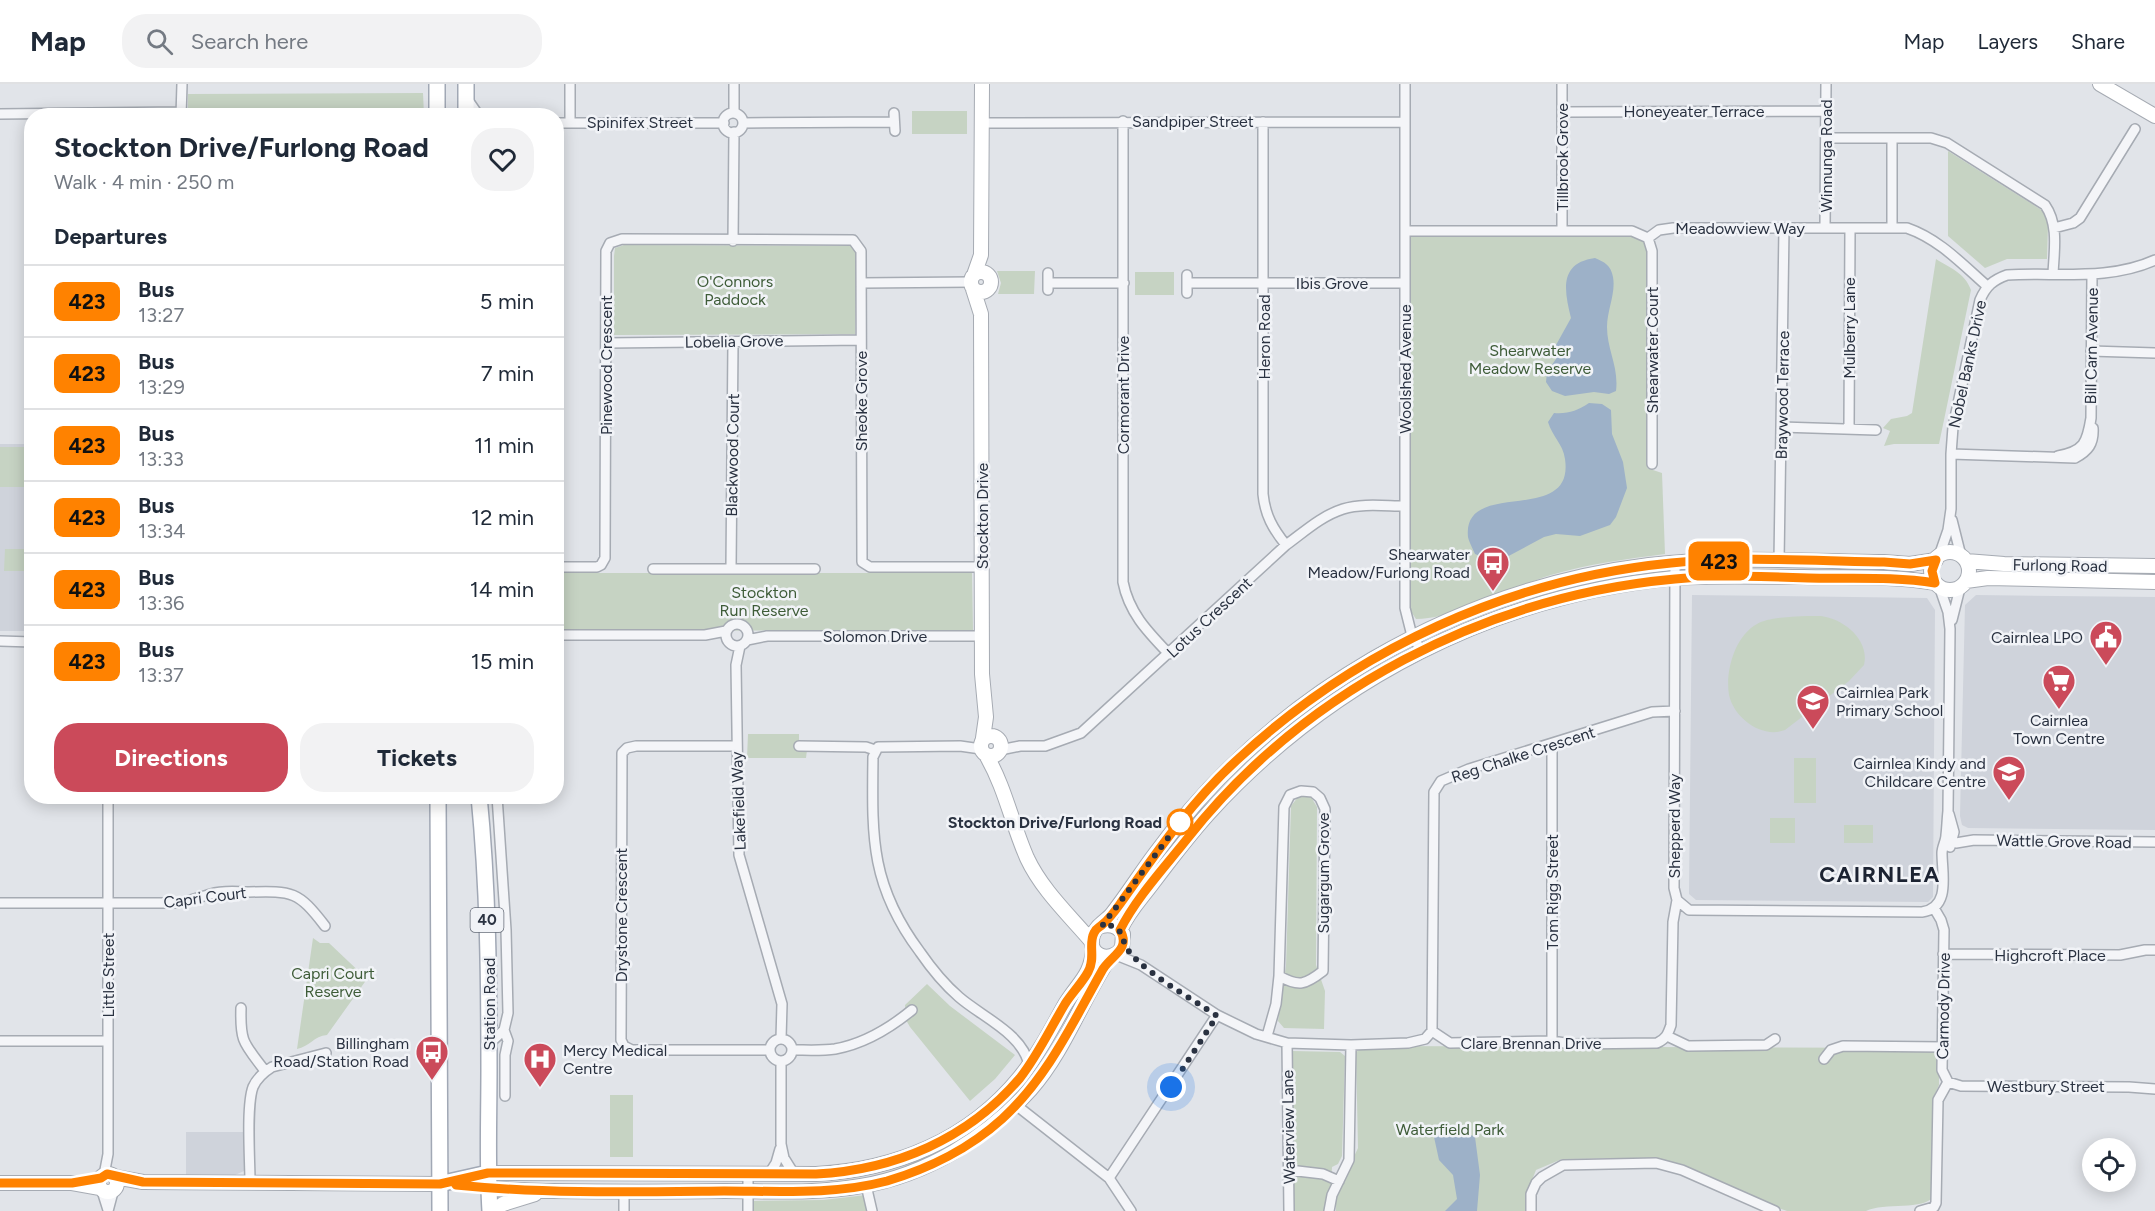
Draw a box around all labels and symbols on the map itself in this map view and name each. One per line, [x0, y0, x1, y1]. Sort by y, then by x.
street label: Winnunga Road [1817, 99, 1836, 213]
street label: Honeyeater Terrace [1624, 102, 1765, 121]
street label: Tillbrook Grove [1553, 103, 1572, 211]
street label: Sandpiper Street [1132, 112, 1254, 131]
street label: Spinifex Street [587, 113, 693, 132]
street label: Meadowview Way [1675, 219, 1805, 238]
park label: O'Connors Paddock [697, 272, 773, 309]
street label: Ibis Grove [1296, 274, 1368, 293]
street label: Mulberry Lane [1840, 277, 1859, 379]
street label: Shearwater Court [1643, 287, 1662, 413]
street label: Bill Carn Avenue [2081, 287, 2102, 404]
street label: Heron Road [1255, 294, 1274, 380]
street label: Pinewood Crescent [597, 295, 616, 435]
street label: Nobel Banks Drive [1945, 298, 1990, 430]
street label: Woolshed Avenue [1396, 304, 1415, 434]
street label: Braywood Terrace [1772, 330, 1793, 460]
street label: Lobelia Grove [685, 331, 784, 352]
street label: Cormorant Drive [1114, 335, 1133, 454]
park label: Shearwater Meadow Reserve [1469, 341, 1592, 378]
street label: Sheoke Grove [852, 350, 871, 451]
street label: Blackwood Court [722, 393, 743, 517]
street label: Stockton Drive [973, 462, 992, 569]
line badge: 423 [1684, 542, 1754, 580]
place label: Shearwater Meadow/Furlong Road [1308, 545, 1471, 582]
bus stop icon: Shearwater Meadow/Furlong Road [1475, 545, 1511, 592]
street label: Furlong Road [2012, 555, 2108, 576]
street label: Lotus Crescent [1163, 573, 1256, 662]
park label: Stockton Run Reserve [719, 583, 809, 620]
public building icon: Cairnlea LPO [2088, 619, 2124, 666]
street label: Solomon Drive [823, 627, 928, 646]
place label: Cairnlea LPO [1991, 628, 2083, 647]
supermarket icon: Cairnlea Town Centre [2041, 663, 2077, 710]
school or university icon: Cairnlea Park Primary School [1795, 683, 1831, 730]
place label: Cairnlea Park Primary School [1836, 683, 1943, 720]
place label: Cairnlea Town Centre [2013, 711, 2105, 748]
street label: Reg Chalke Crescent [1449, 722, 1597, 787]
street label: Lakefield Way [727, 751, 750, 851]
place label: Cairnlea Kindy and Childcare Centre [1853, 754, 1986, 791]
school or university icon: Cairnlea Kindy and Childcare Centre [1991, 754, 2027, 801]
street label: Shepperd Way [1665, 773, 1684, 879]
marker: Stockton Drive/Furlong Road [1167, 809, 1193, 835]
street label: Sugargum Grove [1314, 812, 1333, 934]
place label: Stockton Drive/Furlong Road [948, 813, 1162, 832]
street label: Wattle Grove Road [1996, 831, 2132, 852]
street label: Tom Rigg Street [1543, 834, 1562, 950]
street label: Drystone Crescent [612, 848, 631, 982]
district label: CAIRNLEA [1819, 861, 1941, 888]
street label: Capri Court [162, 883, 248, 912]
road number: 40 [470, 908, 504, 932]
street label: Little Street [99, 932, 118, 1018]
street label: Highcroft Place [1994, 946, 2106, 965]
street label: Carmody Drive [1933, 952, 1954, 1060]
street label: Station Road [480, 958, 499, 1050]
park label: Capri Court Reserve [291, 964, 375, 1001]
place label: Billingham Road/Station Road [273, 1034, 409, 1071]
bus stop icon: Billingham Road/Station Road [414, 1034, 450, 1081]
street label: Clare Brennan Drive [1460, 1034, 1602, 1053]
hospital icon: Mercy Medical Centre [522, 1041, 558, 1088]
place label: Mercy Medical Centre [563, 1041, 667, 1078]
street label: Waterview Lane [1278, 1069, 1299, 1184]
your location [1156, 1072, 1186, 1102]
street label: Westbury Street [1987, 1077, 2105, 1096]
park label: Waterfield Park [1396, 1120, 1505, 1139]

